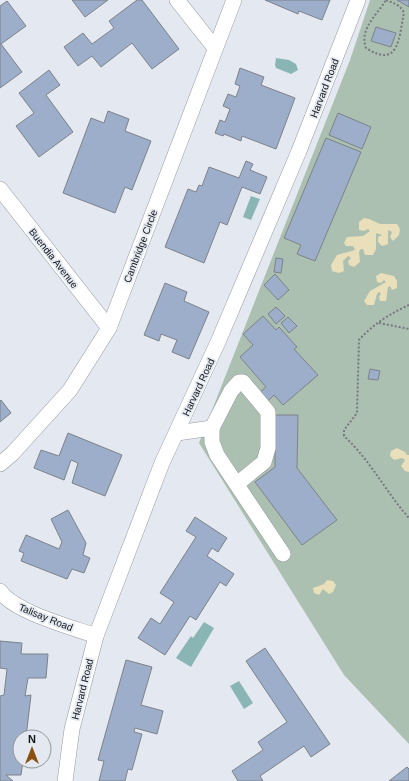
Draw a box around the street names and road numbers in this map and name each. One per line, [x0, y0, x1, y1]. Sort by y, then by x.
street label: Harvard Road [308, 57, 341, 119]
street label: Cambridge Circle [121, 208, 160, 284]
street label: Buendia Avenue [27, 226, 81, 291]
street label: Harvard Road [180, 357, 217, 418]
street label: Talisay Road [17, 602, 74, 633]
street label: Harvard Road [70, 658, 95, 721]

